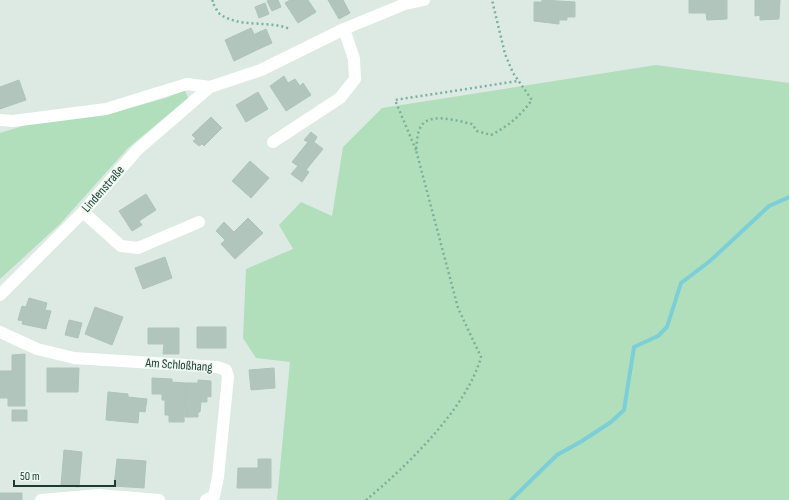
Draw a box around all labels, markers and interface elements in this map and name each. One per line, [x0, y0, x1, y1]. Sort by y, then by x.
street label: Lindenstraße [78, 162, 128, 216]
street label: Am Schloßhang [144, 355, 213, 375]
scale bar [14, 462, 115, 488]
text: 50 m [20, 469, 40, 484]

